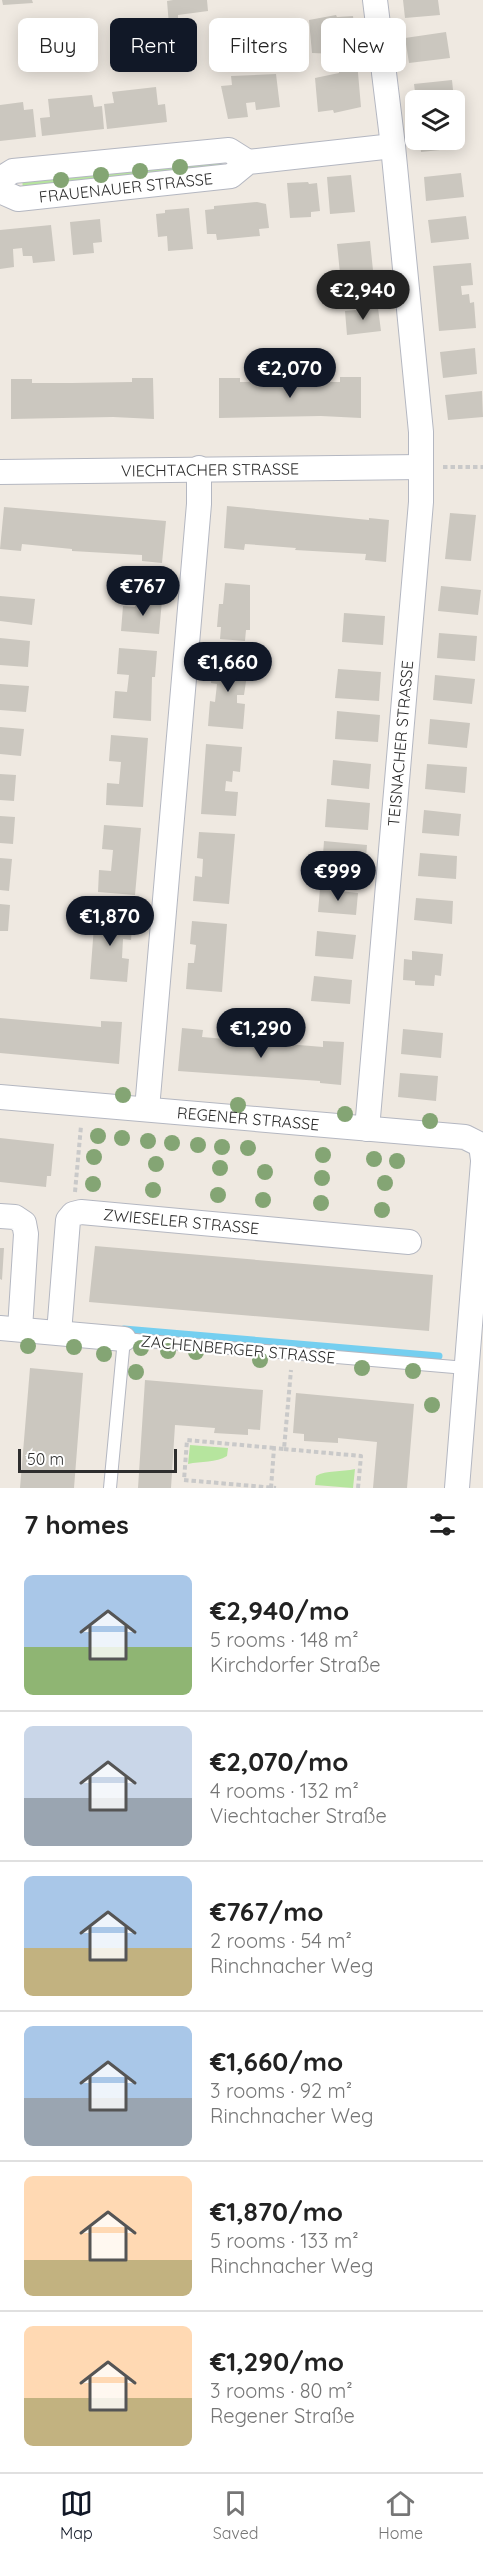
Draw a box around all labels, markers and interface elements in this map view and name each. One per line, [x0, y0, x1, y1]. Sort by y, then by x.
chip: Buy [18, 18, 98, 72]
chip: Rent [110, 18, 197, 72]
chip: Filters [209, 18, 309, 72]
chip: New [321, 18, 406, 72]
map controls [405, 90, 465, 150]
button: layers [405, 90, 465, 150]
street label: FRAUENAUER STRASSE [38, 168, 214, 207]
pin: €2,940 [314, 270, 412, 321]
text: €2,940 [331, 277, 395, 302]
pin: €2,070 [241, 348, 339, 399]
text: €2,070 [258, 355, 322, 380]
street label: VIECHTACHER STRASSE [121, 458, 299, 481]
pin: €767 [107, 566, 179, 617]
text: €767 [121, 573, 165, 598]
pin: €1,660 [179, 642, 277, 693]
text: €1,660 [198, 649, 258, 674]
street label: TEISNACHER STRASSE [383, 659, 417, 827]
pin: €999 [302, 851, 374, 902]
text: €999 [315, 858, 361, 883]
pin: €1,870 [61, 896, 159, 947]
text: €1,870 [80, 903, 140, 928]
pin: €1,290 [212, 1008, 310, 1059]
text: €1,290 [231, 1015, 291, 1040]
street label: REGENER STRASSE [176, 1102, 320, 1134]
street label: ZWIESELER STRASSE [102, 1204, 260, 1238]
street label: ZACHENBERGER STRASSE [140, 1331, 336, 1367]
scale bar [18, 1446, 177, 1474]
text: 50 m [27, 1449, 64, 1469]
text: 7 homes [24, 1508, 129, 1541]
icon: filters [426, 1508, 459, 1541]
text: €2,940/mo [210, 1594, 349, 1627]
icon: home [72, 1599, 144, 1671]
text: 5 rooms · 148 m² [210, 1627, 359, 1652]
text: Kirchdorfer Straße [210, 1652, 381, 1677]
text: €2,070/mo [210, 1745, 348, 1778]
icon: home [72, 1750, 144, 1822]
text: 4 rooms · 132 m² [210, 1778, 359, 1803]
text: Viechtacher Straße [210, 1803, 387, 1828]
text: €767/mo [210, 1895, 323, 1928]
icon: home [72, 1900, 144, 1972]
text: 2 rooms · 54 m² [210, 1928, 352, 1953]
text: Rinchnacher Weg [210, 1953, 374, 1978]
text: €1,660/mo [210, 2045, 343, 2078]
icon: home [72, 2050, 144, 2122]
text: 3 rooms · 92 m² [210, 2078, 352, 2103]
text: Rinchnacher Weg [210, 2103, 374, 2128]
text: €1,870/mo [210, 2195, 343, 2228]
icon: home [72, 2200, 144, 2272]
text: 5 rooms · 133 m² [210, 2228, 359, 2253]
text: Rinchnacher Weg [210, 2253, 374, 2278]
text: €1,290/mo [210, 2345, 344, 2378]
icon: home [72, 2350, 144, 2422]
text: 3 rooms · 80 m² [210, 2378, 353, 2403]
text: Regener Straße [210, 2403, 355, 2428]
tab: Map [60, 2487, 93, 2543]
tab: Saved [213, 2487, 258, 2543]
tab: Home [378, 2487, 423, 2543]

